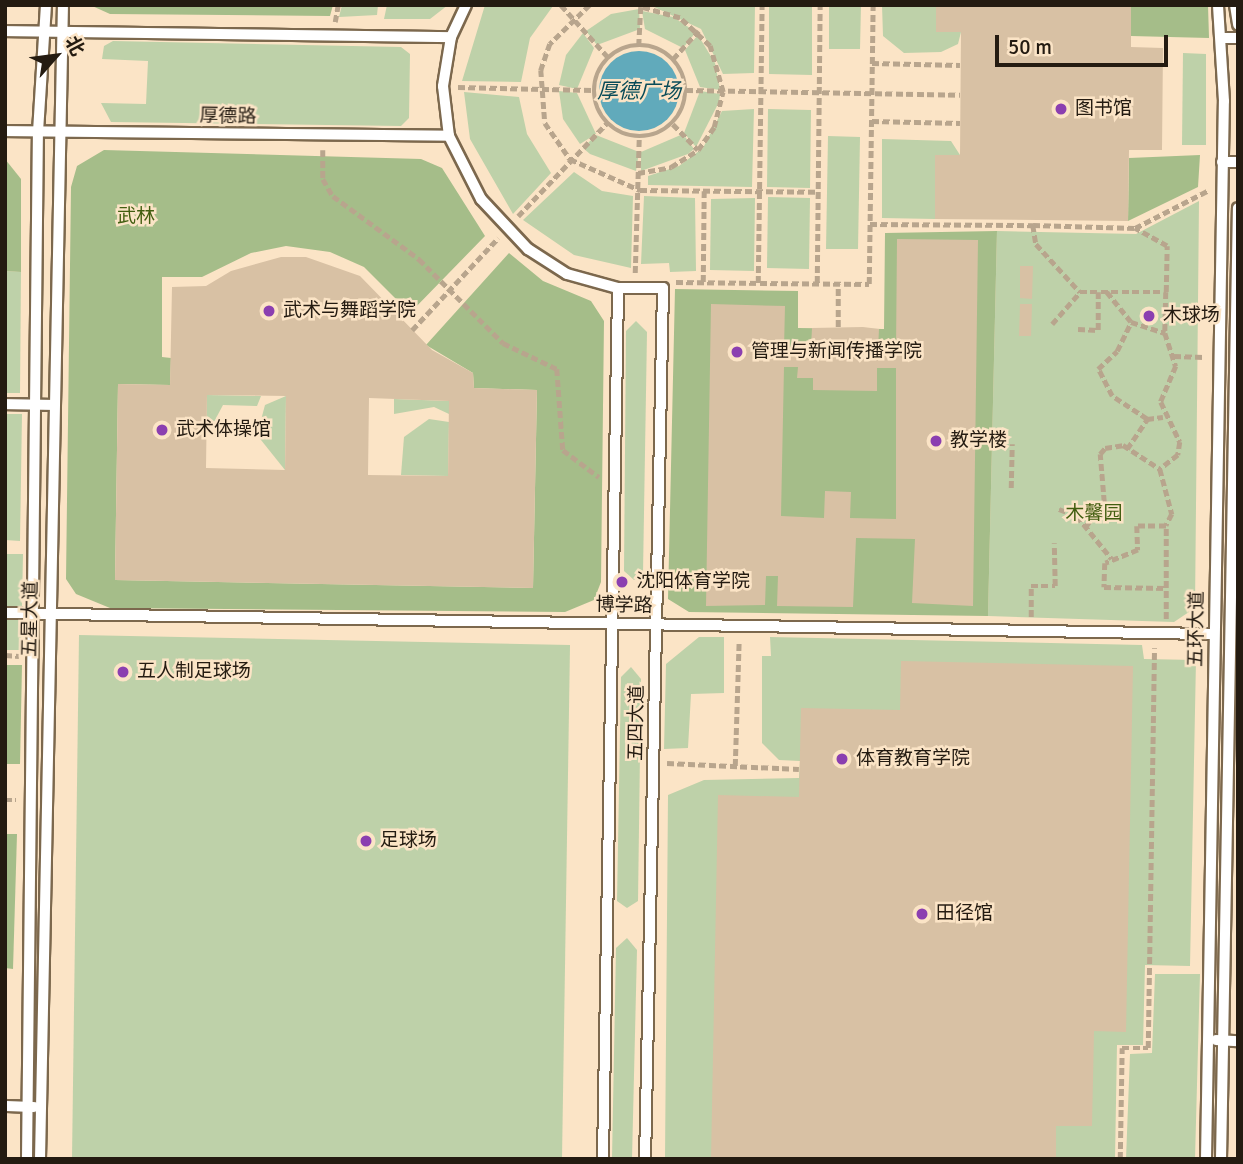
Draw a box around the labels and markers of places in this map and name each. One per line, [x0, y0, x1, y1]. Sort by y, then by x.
place label: 图书馆 [1075, 98, 1132, 120]
marker: 图书馆 [1053, 101, 1069, 117]
place label: 武术与舞蹈学院 [283, 300, 416, 322]
marker: 武术与舞蹈学院 [261, 303, 277, 319]
place label: 木球场 [1163, 305, 1220, 327]
marker: 木球场 [1141, 308, 1157, 324]
place label: 管理与新闻传播学院 [751, 341, 922, 363]
marker: 管理与新闻传播学院 [729, 344, 745, 360]
place label: 武术体操馆 [176, 419, 271, 441]
marker: 武术体操馆 [154, 422, 170, 438]
place label: 教学楼 [950, 430, 1007, 452]
marker: 教学楼 [928, 433, 944, 449]
place label: 沈阳体育学院 [636, 571, 750, 593]
marker: 沈阳体育学院 [614, 574, 630, 590]
place label: 五人制足球场 [137, 661, 251, 683]
marker: 五人制足球场 [115, 664, 131, 680]
place label: 体育教育学院 [856, 748, 970, 770]
marker: 体育教育学院 [834, 751, 850, 767]
place label: 足球场 [380, 830, 437, 852]
marker: 足球场 [358, 833, 374, 849]
place label: 田径馆 [936, 903, 993, 925]
marker: 田径馆 [914, 906, 930, 922]

